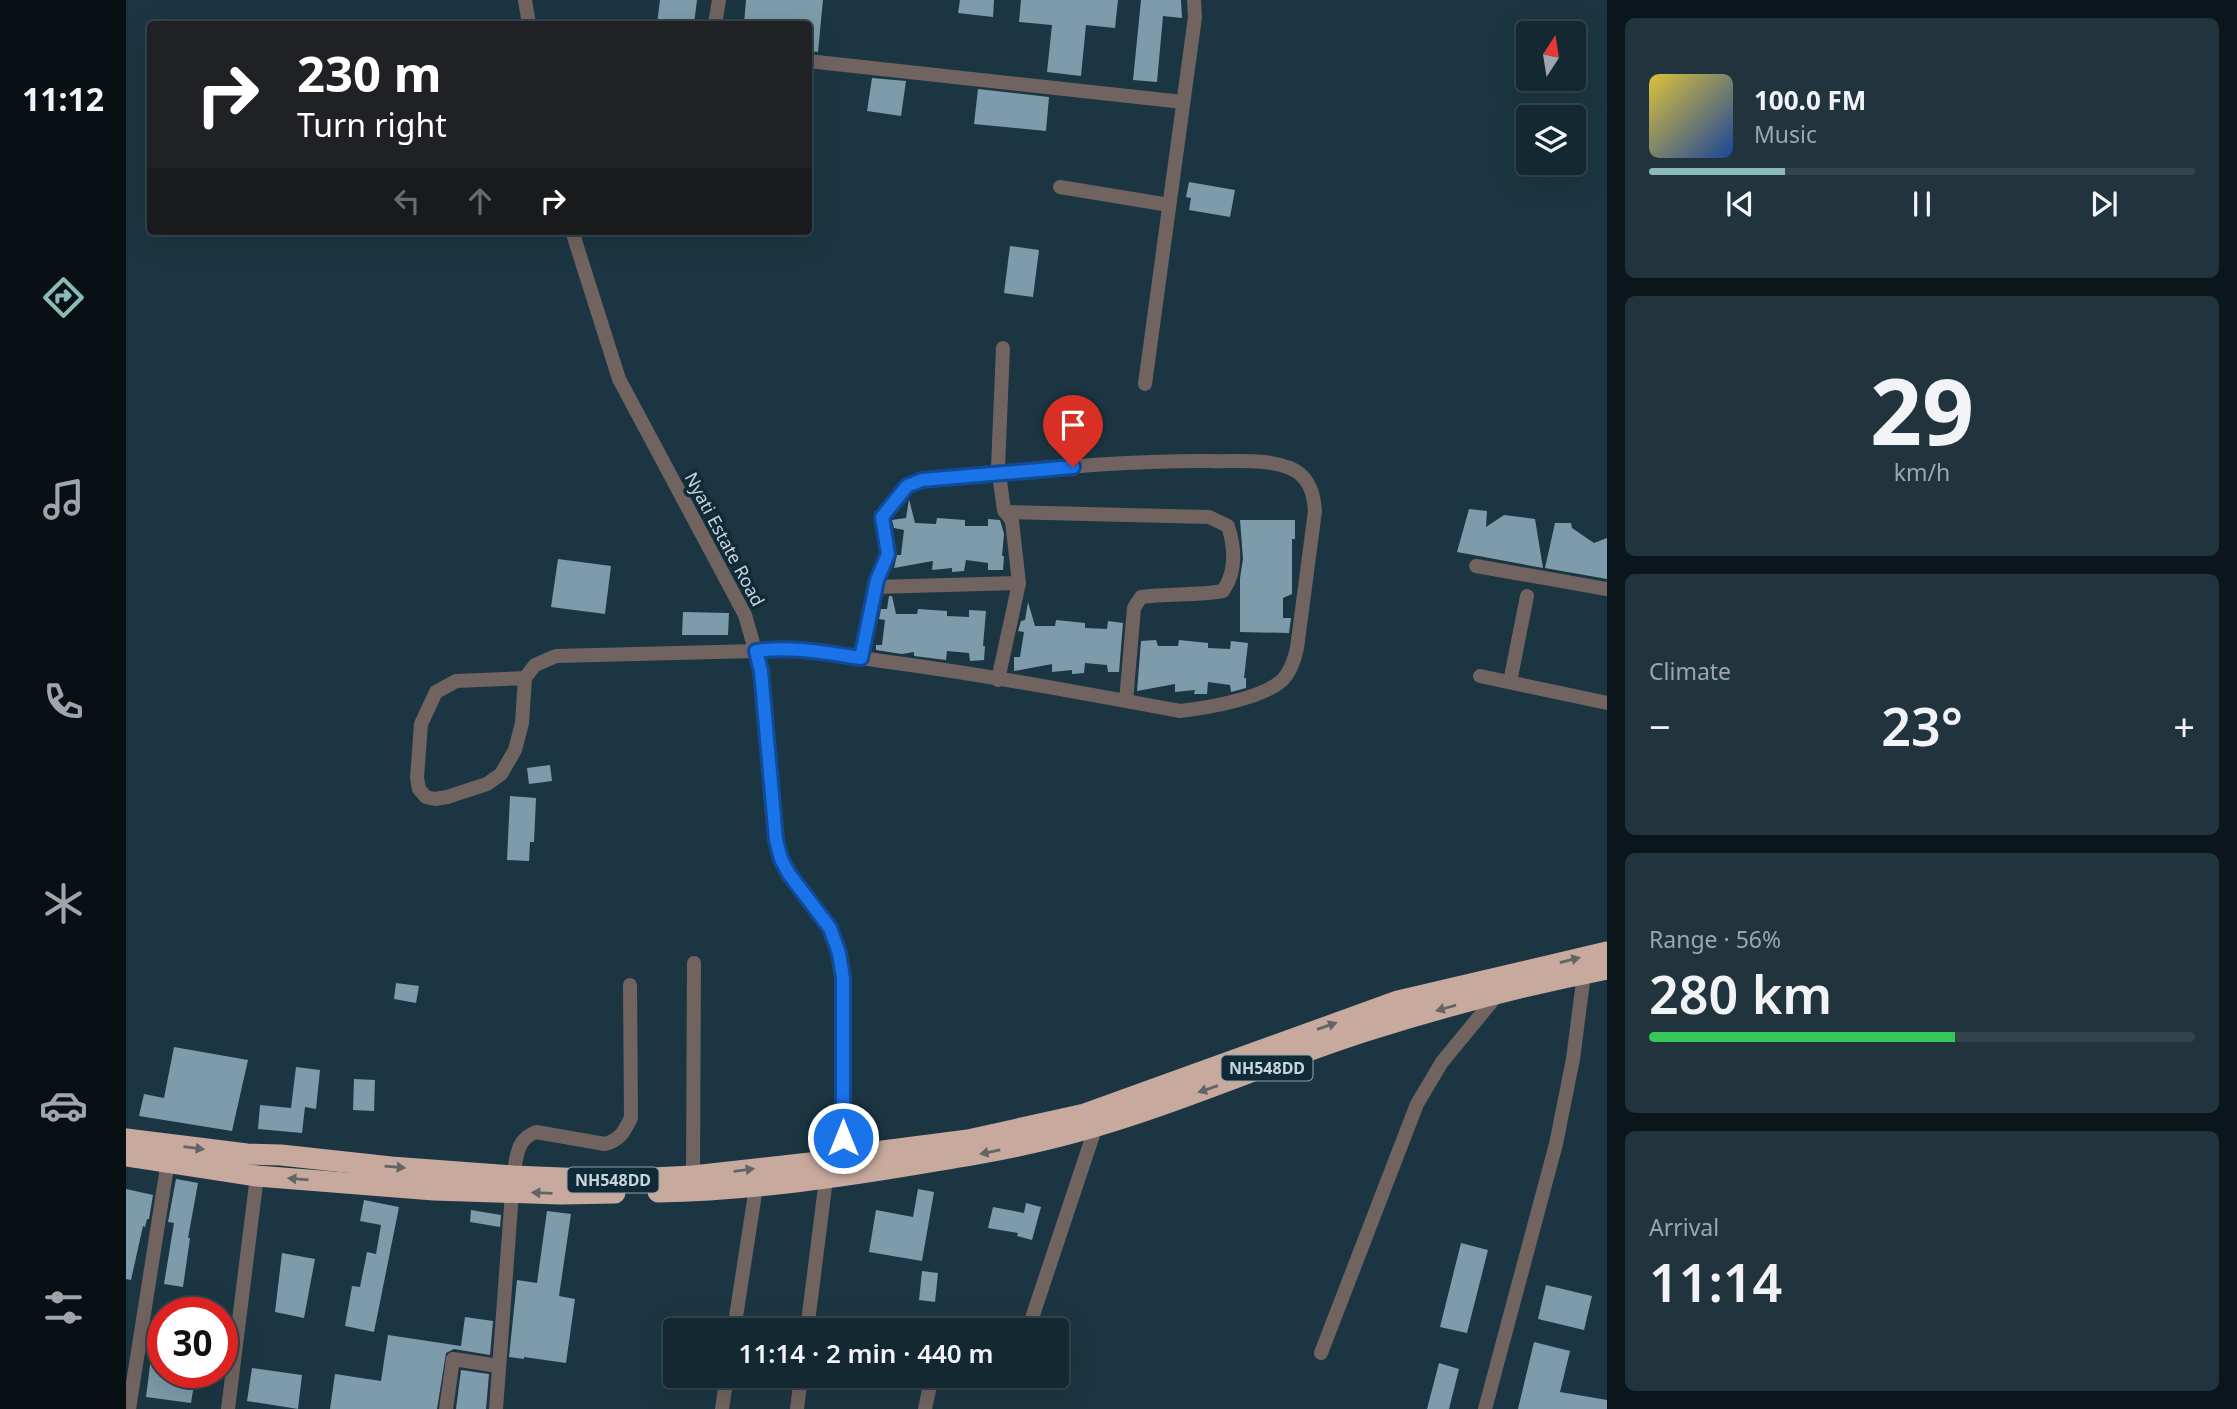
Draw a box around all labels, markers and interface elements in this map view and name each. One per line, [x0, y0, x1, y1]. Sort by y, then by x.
north arrow [1516, 21, 1586, 91]
map controls [1516, 21, 1586, 175]
text: 230 m [297, 40, 442, 106]
icon: right [182, 49, 273, 140]
text: 11:12 [22, 77, 104, 120]
text: 100.0 FM [1754, 82, 1866, 118]
text: Turn right [297, 103, 447, 146]
button: layers [1516, 105, 1586, 175]
text: Music [1754, 118, 1817, 150]
icon: left [388, 182, 426, 220]
icon: ahead [461, 182, 499, 220]
icon: right [534, 182, 572, 220]
icon: previous [1721, 185, 1759, 223]
icon: pause [1903, 185, 1941, 223]
icon: next [2085, 185, 2123, 223]
icon: directions [39, 273, 88, 322]
text: 29 [1870, 348, 1974, 472]
pin [1043, 395, 1103, 467]
icon: arrive [1054, 406, 1092, 444]
text: km/h [1894, 456, 1950, 488]
street label: Nyati Estate Road [680, 468, 770, 610]
icon: music [39, 475, 88, 524]
text: Climate [1649, 655, 1731, 687]
icon: phone [39, 677, 88, 726]
text: 23° [1881, 690, 1963, 761]
text: − [1649, 700, 1671, 752]
text: + [2173, 700, 2195, 752]
icon: climate [39, 879, 88, 928]
text: Range · 56% [1649, 923, 1781, 955]
one-way arrow [1559, 954, 1581, 965]
text: 280 km [1649, 958, 1832, 1029]
one-way arrow [1435, 1003, 1457, 1014]
one-way arrow [1316, 1020, 1337, 1031]
road number: NH548DD [1222, 1056, 1312, 1080]
icon: car [39, 1081, 88, 1130]
one-way arrow [1197, 1084, 1218, 1095]
position arrow [806, 1101, 880, 1175]
one-way arrow [183, 1142, 205, 1153]
one-way arrow [979, 1147, 1001, 1158]
one-way arrow [385, 1162, 407, 1173]
one-way arrow [734, 1164, 756, 1175]
road number: NH548DD [568, 1168, 658, 1192]
one-way arrow [286, 1173, 308, 1184]
one-way arrow [530, 1188, 552, 1199]
text: Arrival [1649, 1211, 1719, 1243]
text: 11:14 [1649, 1246, 1782, 1317]
icon: filters [39, 1283, 88, 1332]
speed limit sign: 30 [147, 1297, 238, 1388]
text: 11:14 · 2 min · 440 m [739, 1335, 993, 1371]

